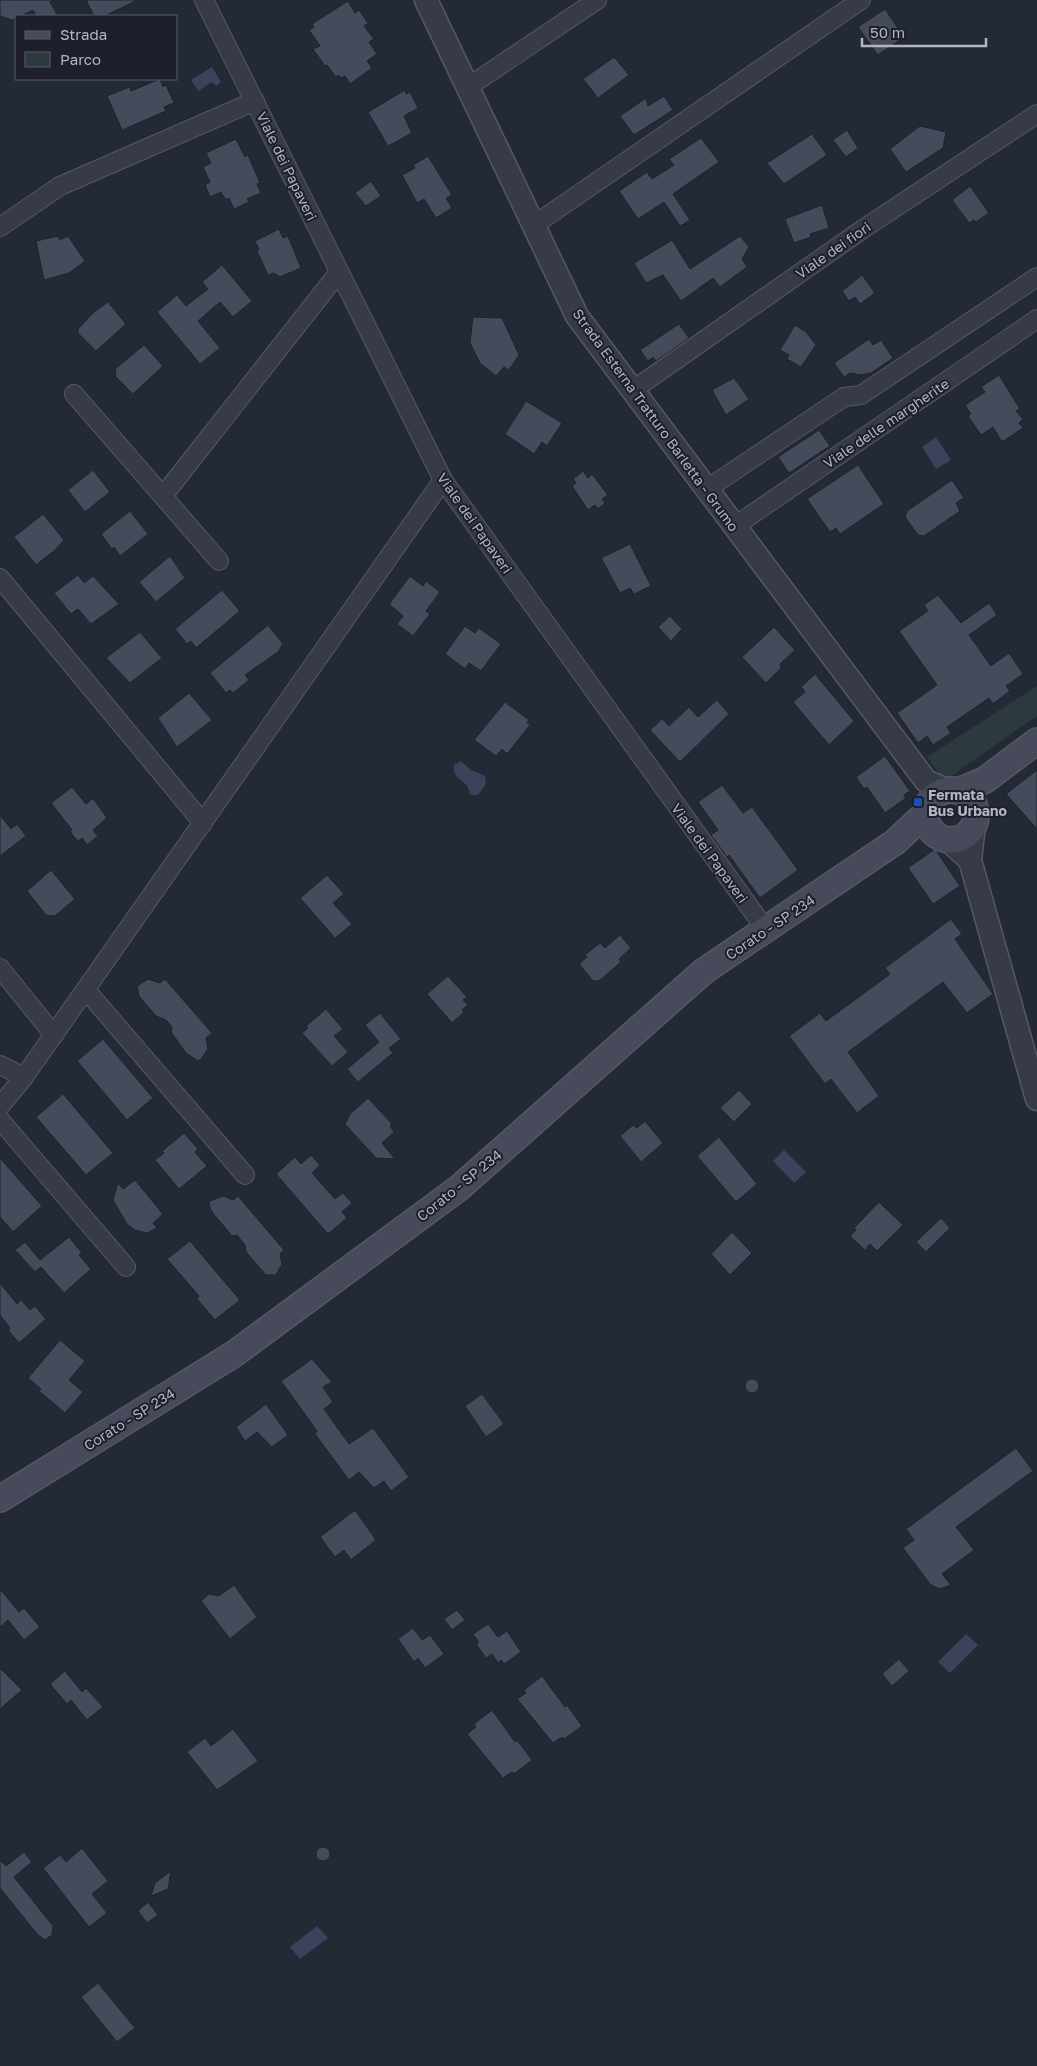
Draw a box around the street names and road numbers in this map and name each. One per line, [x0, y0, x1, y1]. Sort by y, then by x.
street label: Viale dei Papaveri [253, 109, 321, 223]
street label: Viale dei fiori [792, 218, 874, 282]
street label: Strada Esterna Tratturo Barletta - Grumo [569, 305, 743, 535]
street label: Viale delle margherite [820, 375, 952, 471]
street label: Viale dei Papaveri [434, 469, 516, 577]
street label: Viale dei Papaveri [668, 800, 752, 906]
street label: Corato - SP 234 [722, 891, 818, 963]
street label: Corato - SP 234 [413, 1146, 505, 1224]
street label: Corato - SP 234 [80, 1384, 178, 1454]

